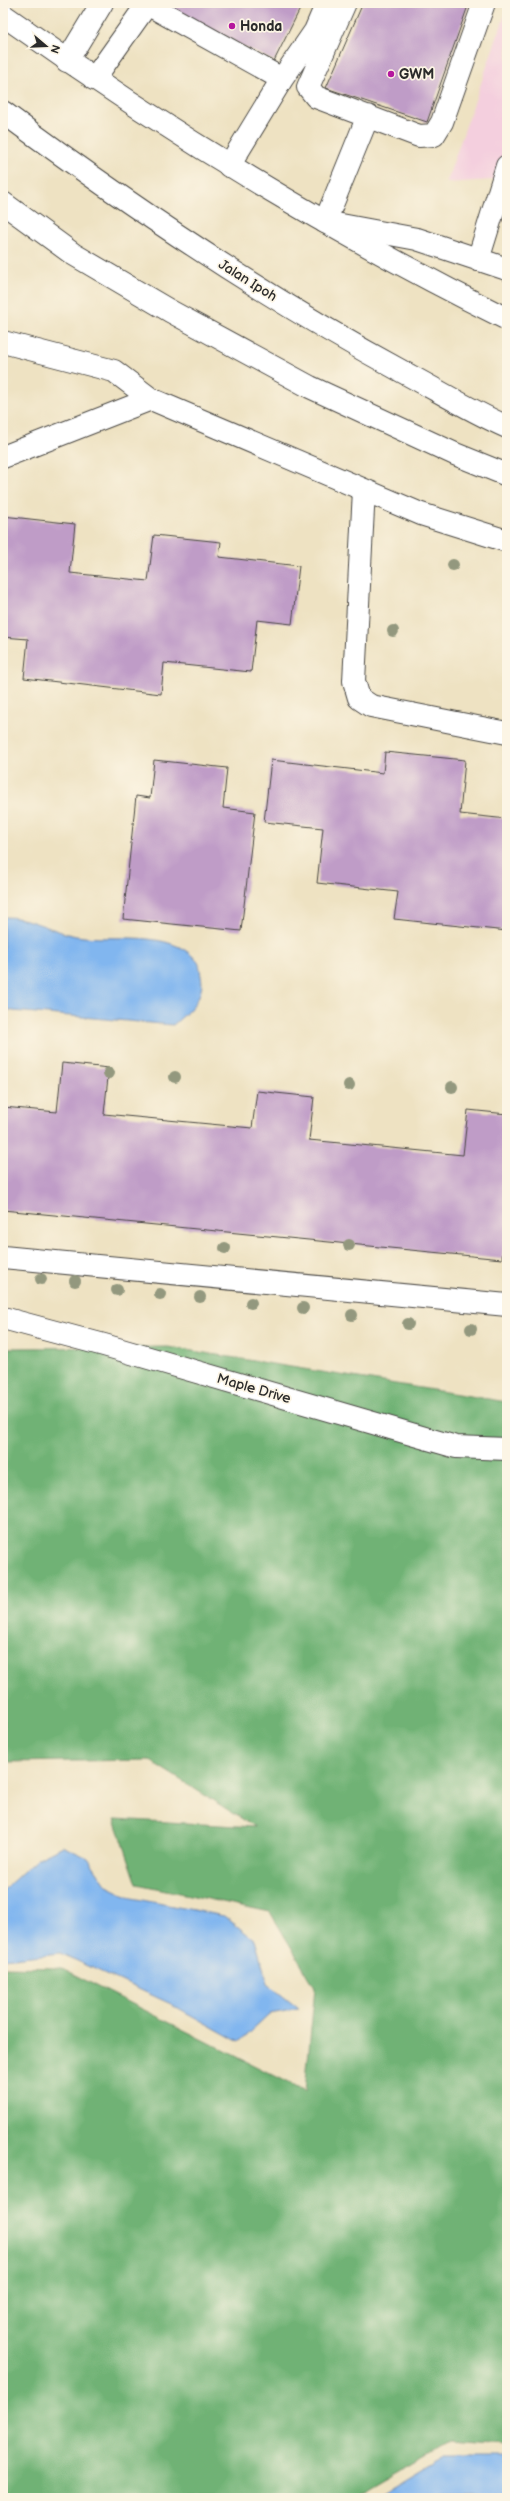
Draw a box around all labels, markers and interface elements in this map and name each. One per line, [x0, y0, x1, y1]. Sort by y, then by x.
place label: Honda [240, 18, 282, 35]
marker: Honda [227, 21, 237, 31]
north arrow [26, 26, 66, 66]
text: N [47, 43, 62, 55]
place label: GWM [399, 66, 434, 83]
marker: GWM [386, 69, 396, 79]
street label: Jalan Ipoh [215, 256, 280, 305]
street label: Maple Drive [215, 1370, 293, 1407]

